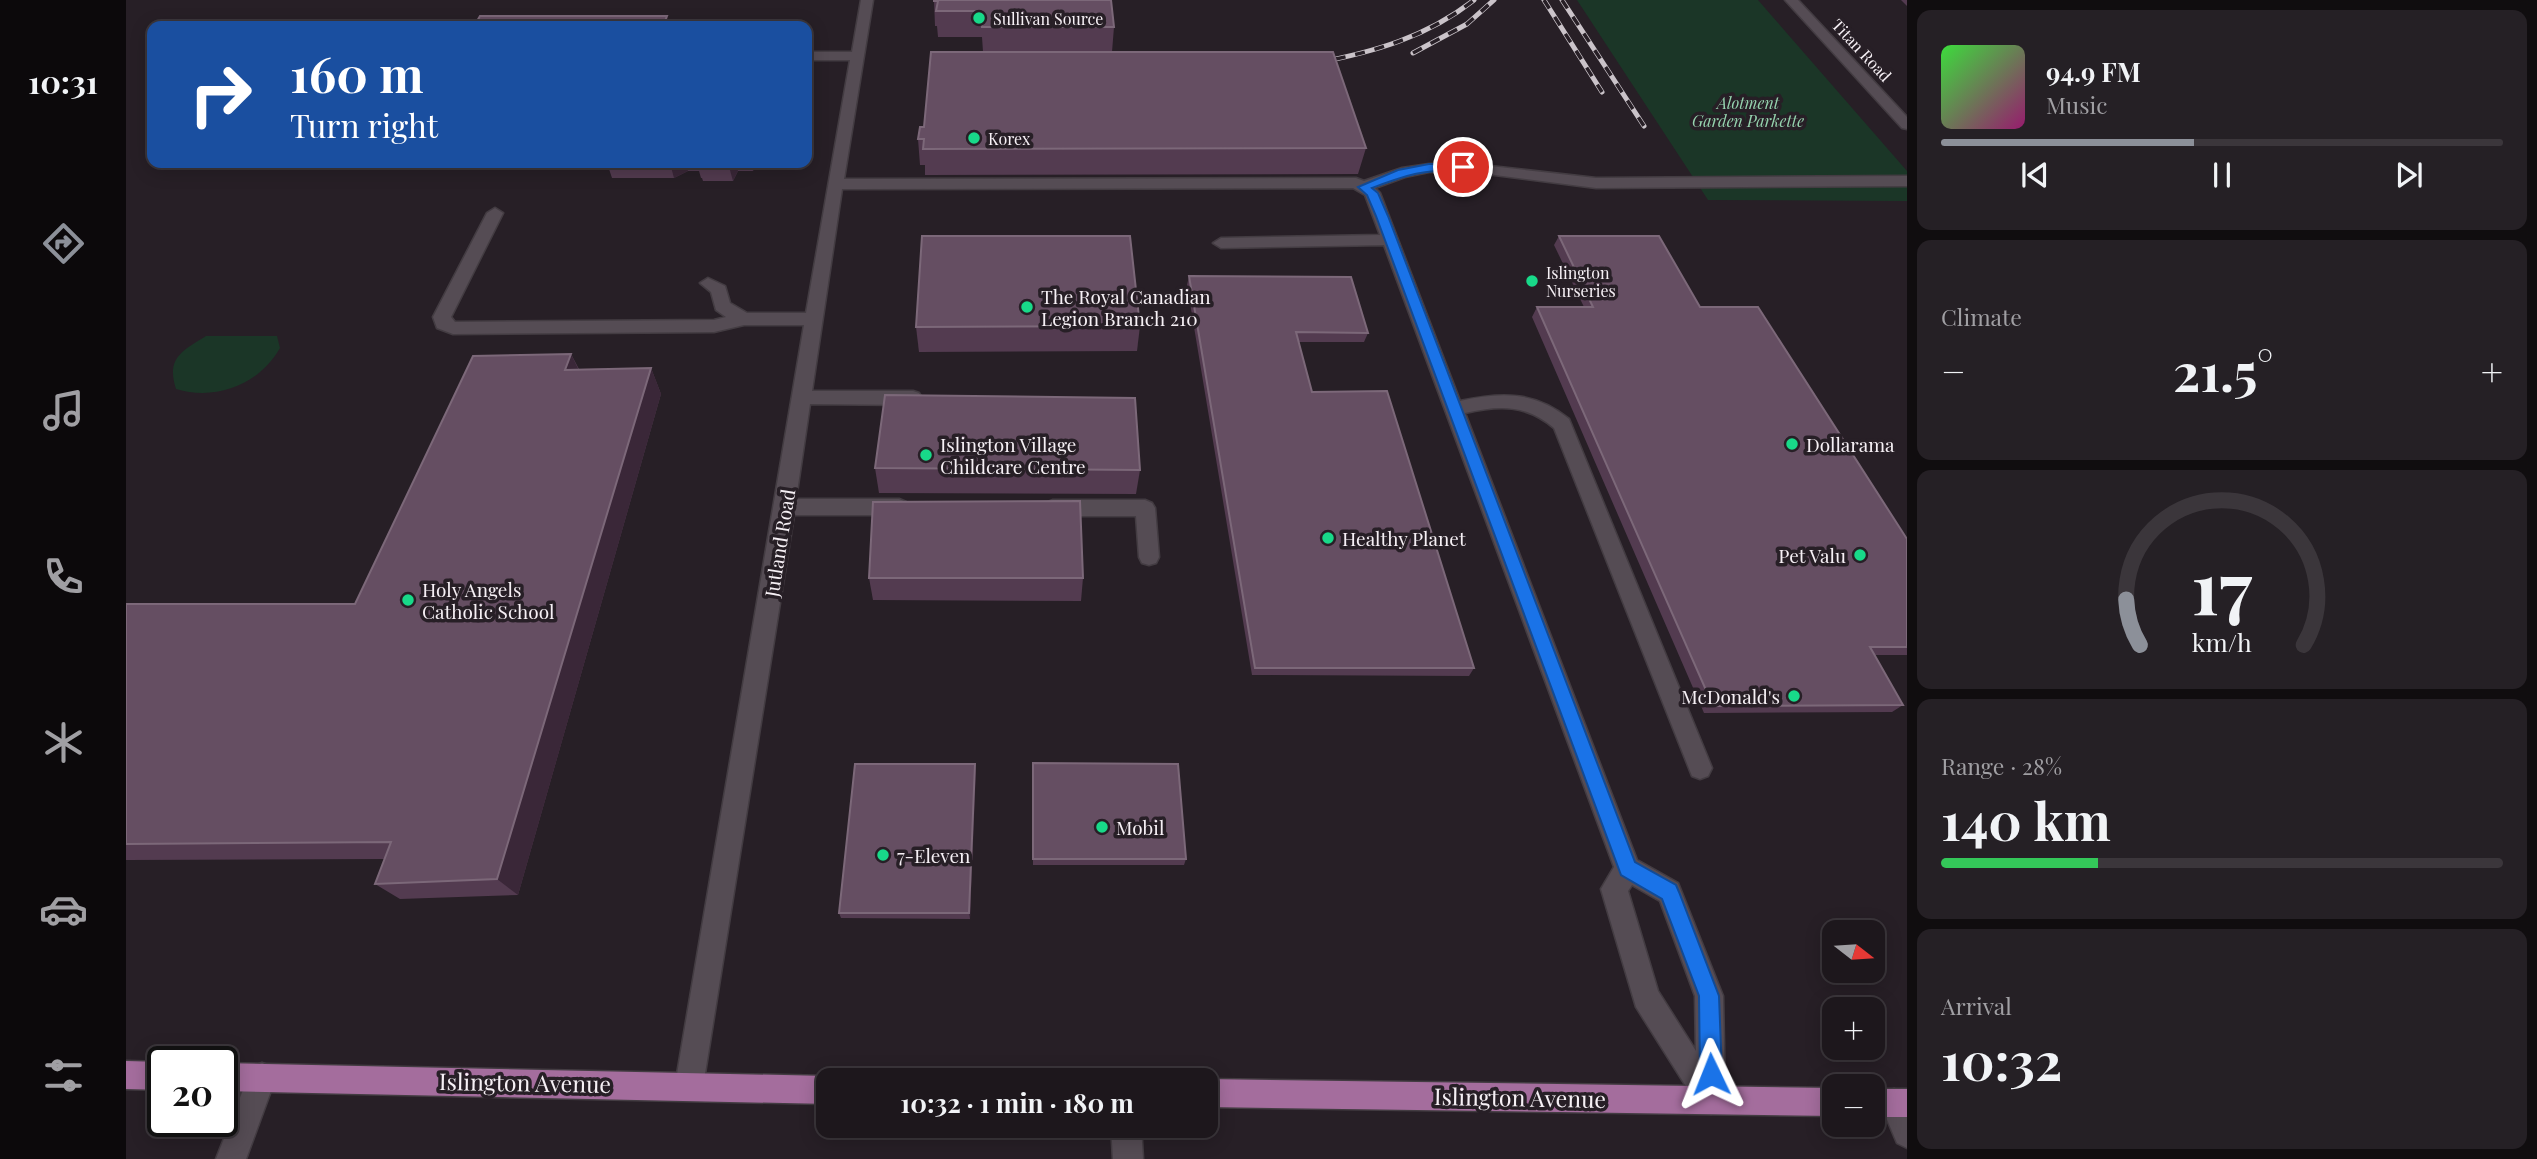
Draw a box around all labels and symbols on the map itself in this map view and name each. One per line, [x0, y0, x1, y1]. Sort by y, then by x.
place label: Sullivan Source [993, 8, 1103, 29]
marker: Sullivan Source [971, 10, 987, 26]
street label: Titan Road [1828, 14, 1896, 86]
park label: Alotment Garden Parkette [1692, 92, 1804, 131]
place label: Korex [988, 128, 1031, 149]
marker: Korex [966, 130, 982, 146]
pin [1433, 137, 1493, 197]
place label: Islington Nurseries [1546, 262, 1616, 301]
marker: Islington Nurseries [1524, 273, 1540, 289]
place label: The Royal Canadian Legion Branch 210 [1041, 283, 1211, 331]
marker: The Royal Canadian Legion Branch 210 [1019, 299, 1035, 315]
place label: Islington Village Childcare Centre [940, 431, 1086, 479]
place label: Dollarama [1806, 431, 1895, 457]
marker: Dollarama [1784, 436, 1800, 452]
marker: Islington Village Childcare Centre [918, 447, 934, 463]
street label: Jutland Road [757, 487, 800, 600]
place label: Healthy Planet [1342, 525, 1466, 551]
marker: Healthy Planet [1320, 530, 1336, 546]
place label: Pet Valu [1778, 542, 1846, 568]
marker: Pet Valu [1852, 547, 1868, 563]
place label: Holy Angels Catholic School [422, 576, 555, 624]
marker: Holy Angels Catholic School [400, 592, 416, 608]
place label: McDonald's [1681, 683, 1780, 709]
marker: McDonald's [1786, 688, 1802, 704]
place label: Mobil [1116, 814, 1165, 840]
marker: Mobil [1094, 819, 1110, 835]
place label: 7-Eleven [897, 842, 971, 868]
marker: 7-Eleven [875, 847, 891, 863]
north arrow [1822, 920, 1885, 984]
position arrow [1674, 1037, 1748, 1111]
speed limit sign: 20 [147, 1046, 238, 1137]
street label: Islington Avenue [439, 1065, 611, 1099]
street label: Islington Avenue [1434, 1080, 1606, 1114]

